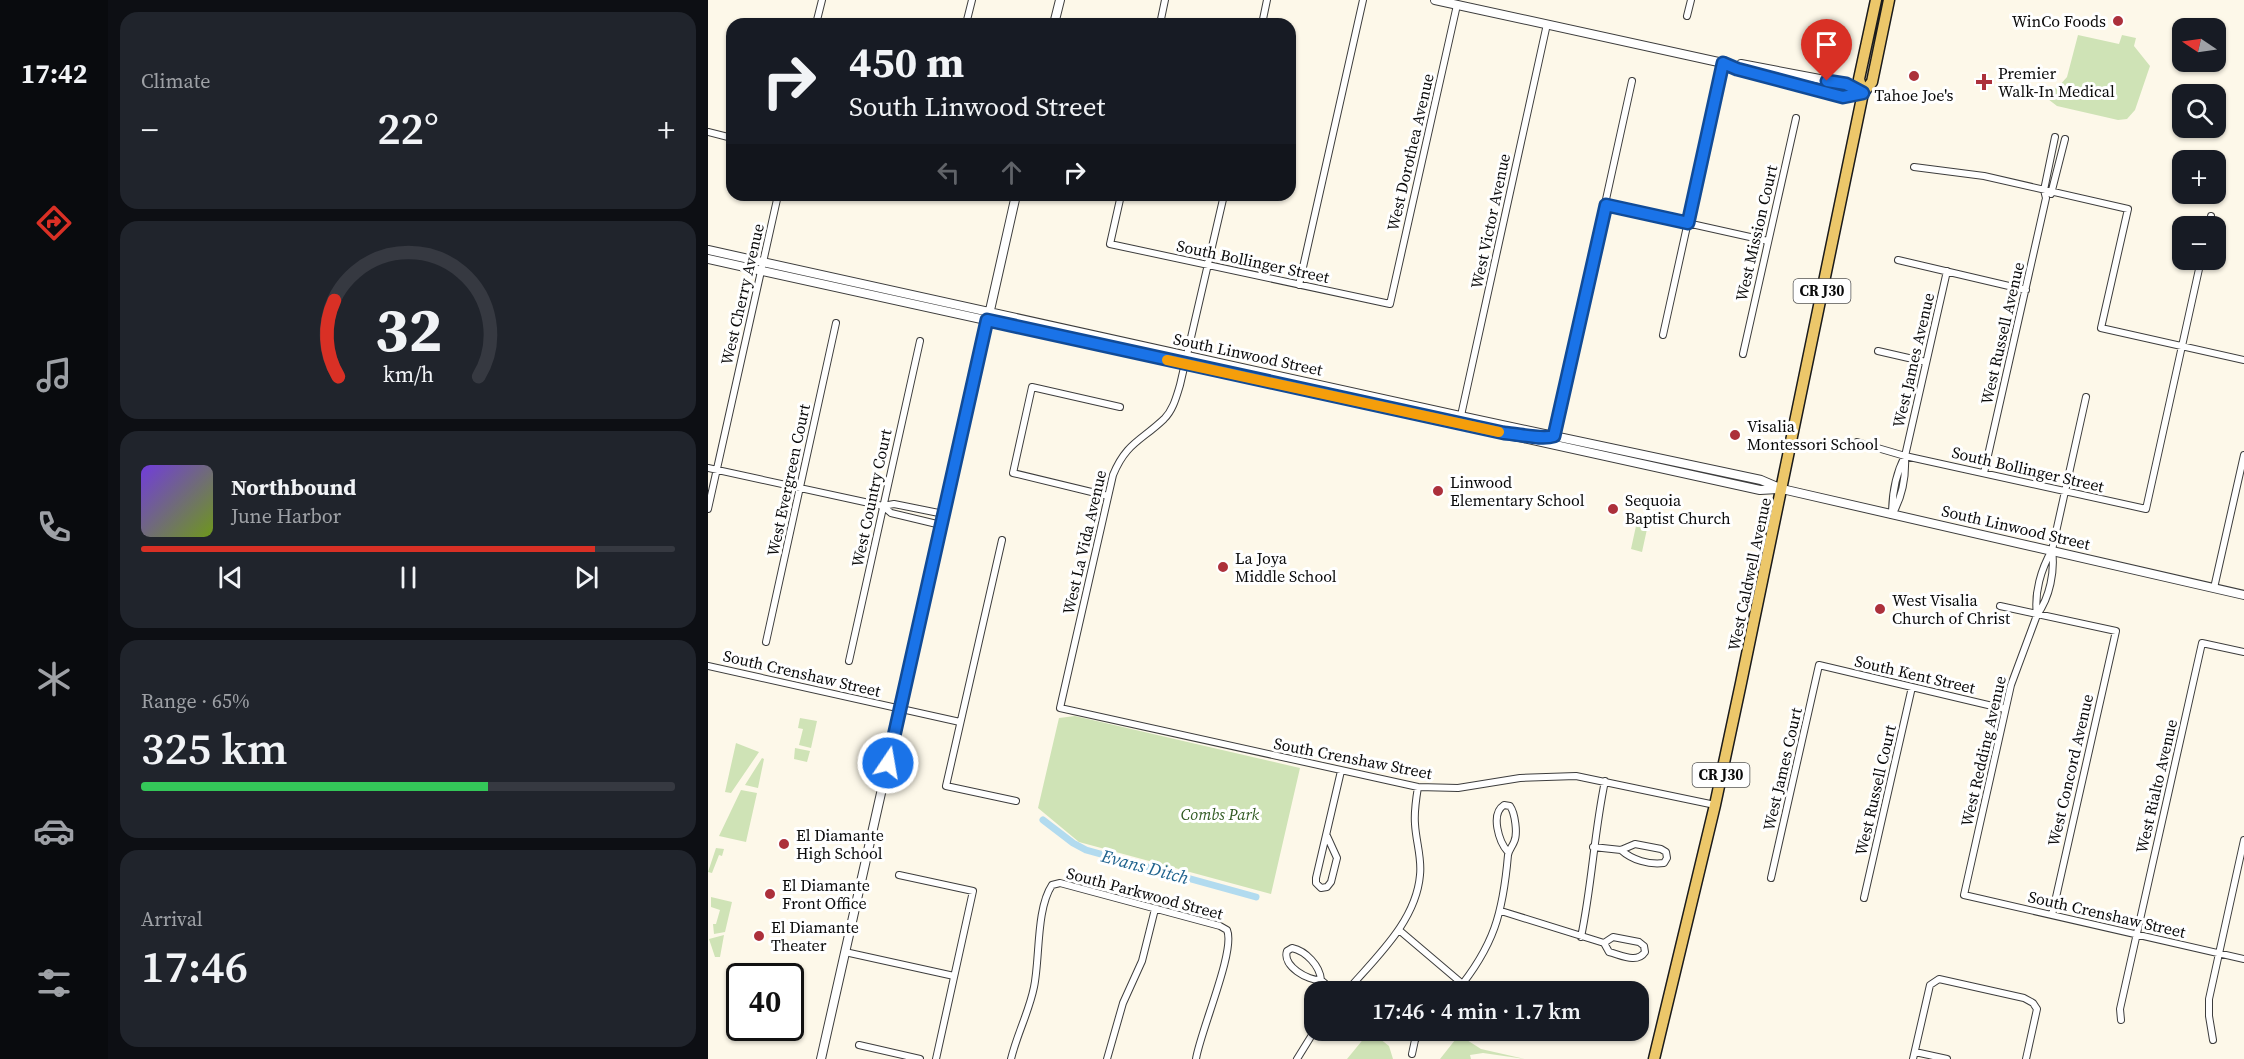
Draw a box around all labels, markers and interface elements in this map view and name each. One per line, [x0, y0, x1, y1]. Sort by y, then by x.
place label: WinCo Foods [2012, 10, 2106, 32]
marker: WinCo Foods [2111, 14, 2125, 28]
north arrow [2172, 18, 2226, 72]
map controls [2172, 18, 2226, 270]
pin [1801, 19, 1852, 81]
icon: arrive [1810, 28, 1843, 61]
text: 450 m [849, 33, 964, 91]
icon: right [750, 42, 828, 120]
text: 17:42 [21, 55, 87, 92]
place label: Premier Walk-In Medical [1998, 62, 2115, 102]
text: Climate [141, 67, 210, 95]
marker: Tahoe Joe's [1907, 69, 1921, 83]
street label: West Dorothea Avenue [1381, 71, 1439, 233]
marker: Premier Walk-In Medical [1975, 73, 1993, 91]
place label: Tahoe Joe's [1874, 84, 1954, 106]
button: search [2172, 84, 2226, 138]
text: South Linwood Street [849, 88, 1105, 125]
text: 22° [377, 97, 439, 159]
text: − [141, 107, 159, 152]
text: + [658, 107, 675, 152]
button: + [2172, 150, 2226, 204]
street label: West Victor Avenue [1465, 151, 1515, 291]
icon: left [932, 156, 965, 189]
icon: ahead [995, 156, 1028, 189]
icon: right [1058, 156, 1091, 189]
street label: West Mission Court [1730, 162, 1782, 303]
icon: directions [33, 202, 75, 244]
button: − [2172, 216, 2226, 270]
street label: West Cherry Avenue [715, 221, 769, 367]
street label: South Bollinger Street [1175, 234, 1332, 288]
street label: West Russell Avenue [1975, 260, 2029, 406]
road number: CR J30 [1794, 279, 1850, 303]
text: 32 [374, 286, 442, 372]
street label: West James Avenue [1887, 290, 1939, 430]
street label: South Linwood Street [1171, 327, 1325, 381]
icon: music [33, 354, 75, 396]
text: km/h [382, 361, 434, 390]
street label: West Evergreen Court [761, 401, 815, 558]
place label: Visalia Montessori School [1747, 415, 1879, 455]
street label: West Country Court [846, 426, 897, 569]
marker: Visalia Montessori School [1728, 428, 1742, 442]
street label: South Bollinger Street [1950, 441, 2107, 497]
street label: West La Vida Avenue [1057, 468, 1111, 616]
place label: Linwood Elementary School [1450, 471, 1585, 511]
text: Northbound [231, 472, 356, 502]
marker: Linwood Elementary School [1431, 484, 1445, 498]
place label: Sequoia Baptist Church [1625, 489, 1731, 529]
street label: West Caldwell Avenue [1722, 495, 1776, 653]
street label: South Linwood Street [1940, 499, 2093, 555]
text: June Harbor [231, 502, 341, 530]
marker: Sequoia Baptist Church [1606, 502, 1620, 516]
icon: phone [33, 506, 75, 548]
place label: La Joya Middle School [1235, 547, 1337, 587]
marker: La Joya Middle School [1216, 560, 1230, 574]
icon: previous [214, 561, 247, 594]
icon: pause [392, 561, 425, 594]
icon: next [570, 561, 603, 594]
place label: West Visalia Church of Christ [1892, 589, 2011, 629]
marker: West Visalia Church of Christ [1873, 602, 1887, 616]
street label: South Crenshaw Street [721, 644, 884, 702]
street label: South Kent Street [1853, 649, 1978, 699]
icon: climate [33, 658, 75, 700]
street label: West Redding Avenue [1955, 674, 2011, 828]
text: Range · 65% [141, 687, 250, 715]
street label: West Concord Avenue [2042, 692, 2098, 848]
street label: West James Court [1757, 705, 1807, 833]
text: 325 km [141, 717, 288, 779]
street label: West Rialto Avenue [2130, 717, 2182, 855]
street label: West Russell Court [1849, 722, 1901, 857]
position arrow [856, 731, 920, 795]
street label: South Crenshaw Street [1272, 732, 1435, 784]
road number: CR J30 [1692, 763, 1750, 787]
park label: Combs Park [1181, 803, 1260, 825]
icon: car [33, 810, 75, 852]
place label: El Diamante High School [796, 824, 884, 864]
marker: El Diamante High School [777, 837, 791, 851]
water label: Evans Ditch [1098, 843, 1192, 890]
street label: South Parkwood Street [1064, 862, 1226, 925]
place label: El Diamante Front Office [782, 874, 870, 914]
street label: South Crenshaw Street [2026, 885, 2189, 943]
marker: El Diamante Front Office [763, 887, 777, 901]
text: Arrival [141, 905, 203, 933]
place label: El Diamante Theater [771, 916, 859, 956]
marker: El Diamante Theater [752, 929, 766, 943]
text: 17:46 [141, 935, 248, 997]
icon: filters [33, 962, 75, 1004]
speed limit sign: 40 [726, 963, 804, 1041]
text: 17:46 · 4 min · 1.7 km [1372, 996, 1581, 1026]

